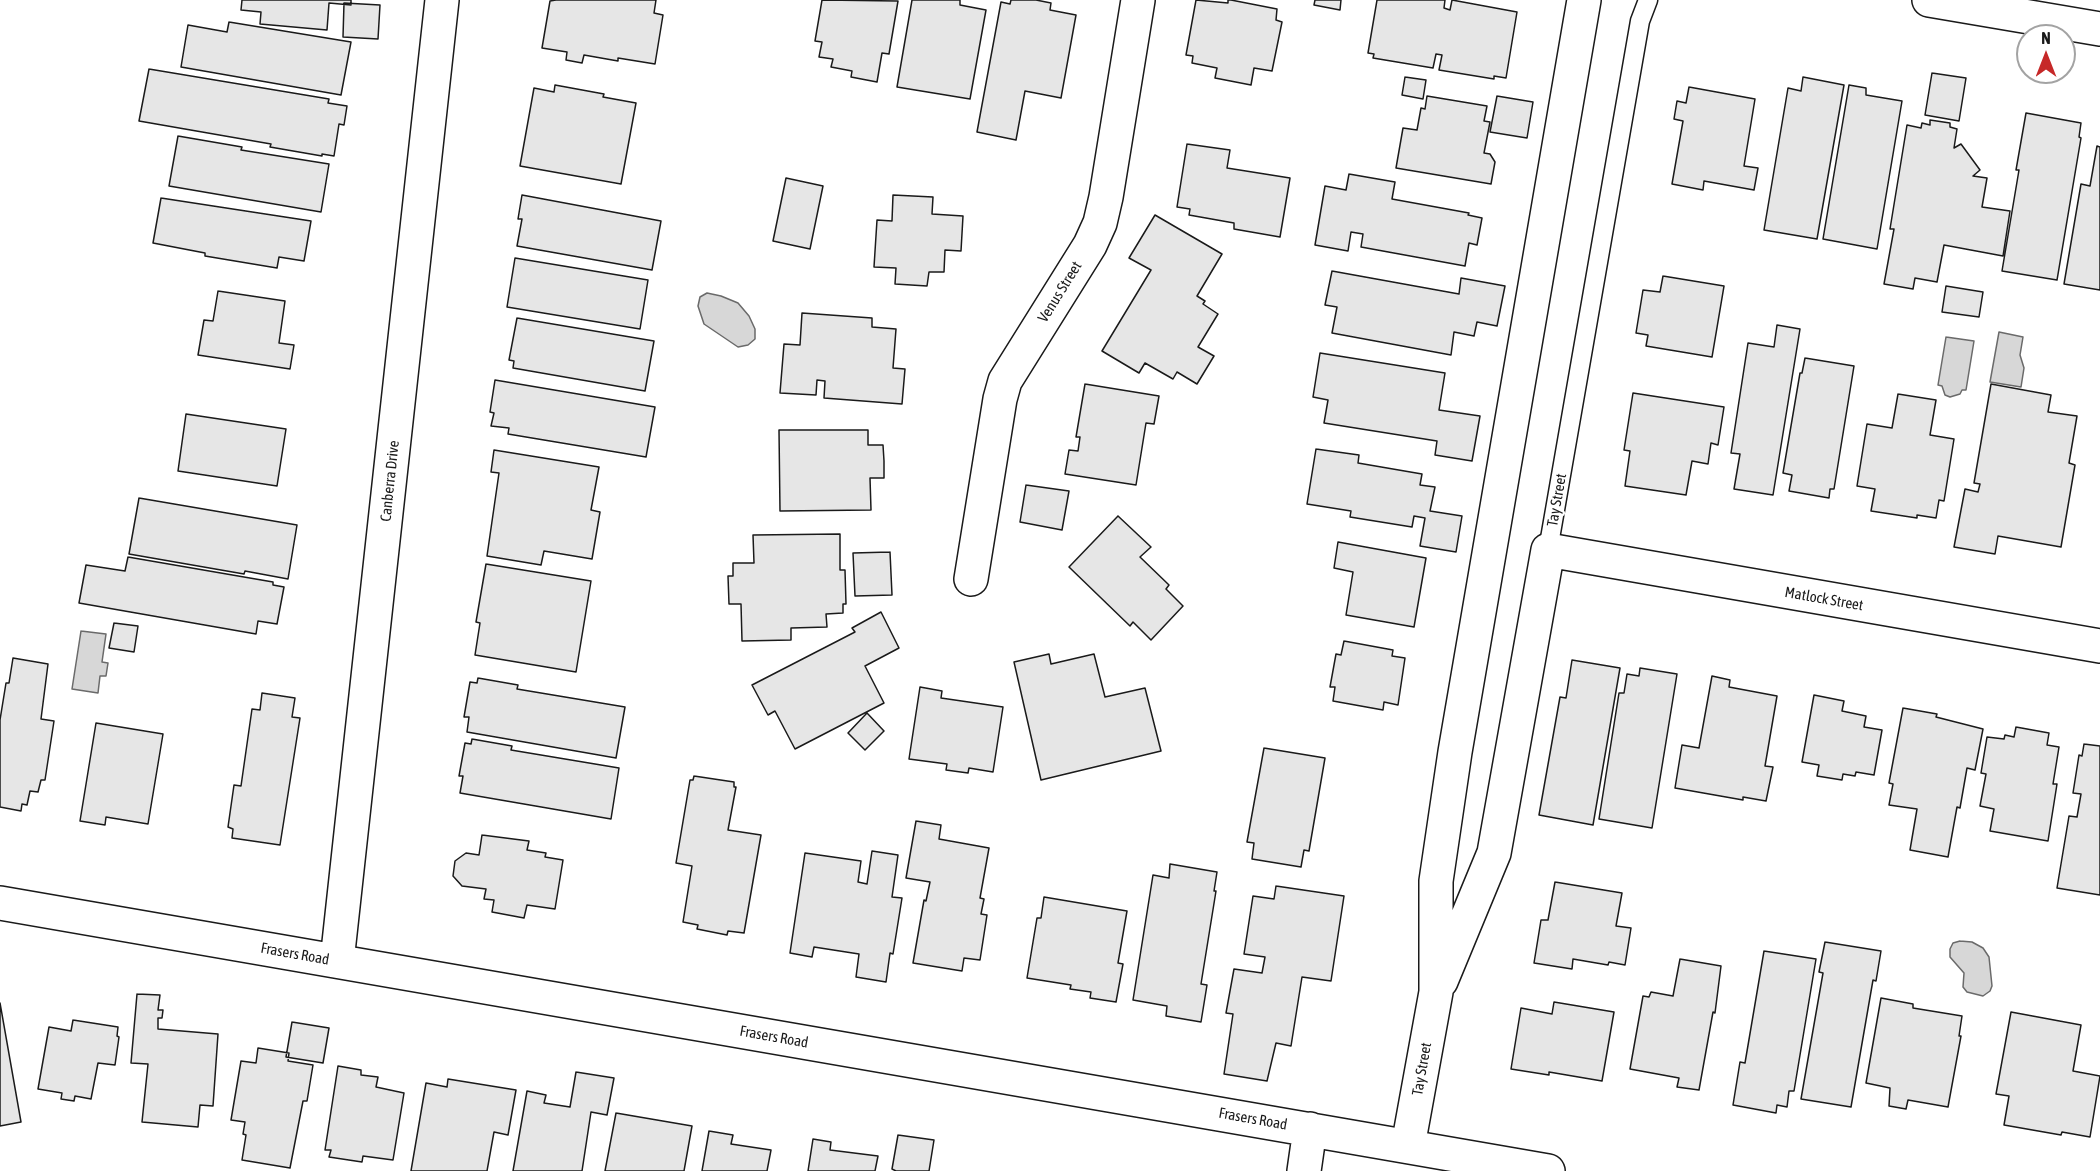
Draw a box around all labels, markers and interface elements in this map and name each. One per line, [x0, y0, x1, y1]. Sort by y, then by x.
north arrow [2016, 24, 2076, 84]
text: N [2041, 29, 2051, 47]
street label: Venus Street [1034, 258, 1086, 326]
street label: Canberra Drive [377, 439, 403, 523]
street label: Tay Street [1543, 472, 1571, 528]
street label: Matlock Street [1783, 583, 1865, 615]
street label: Frasers Road [259, 939, 331, 969]
street label: Frasers Road [738, 1022, 810, 1052]
street label: Tay Street [1408, 1041, 1436, 1097]
street label: Frasers Road [1217, 1104, 1289, 1134]

